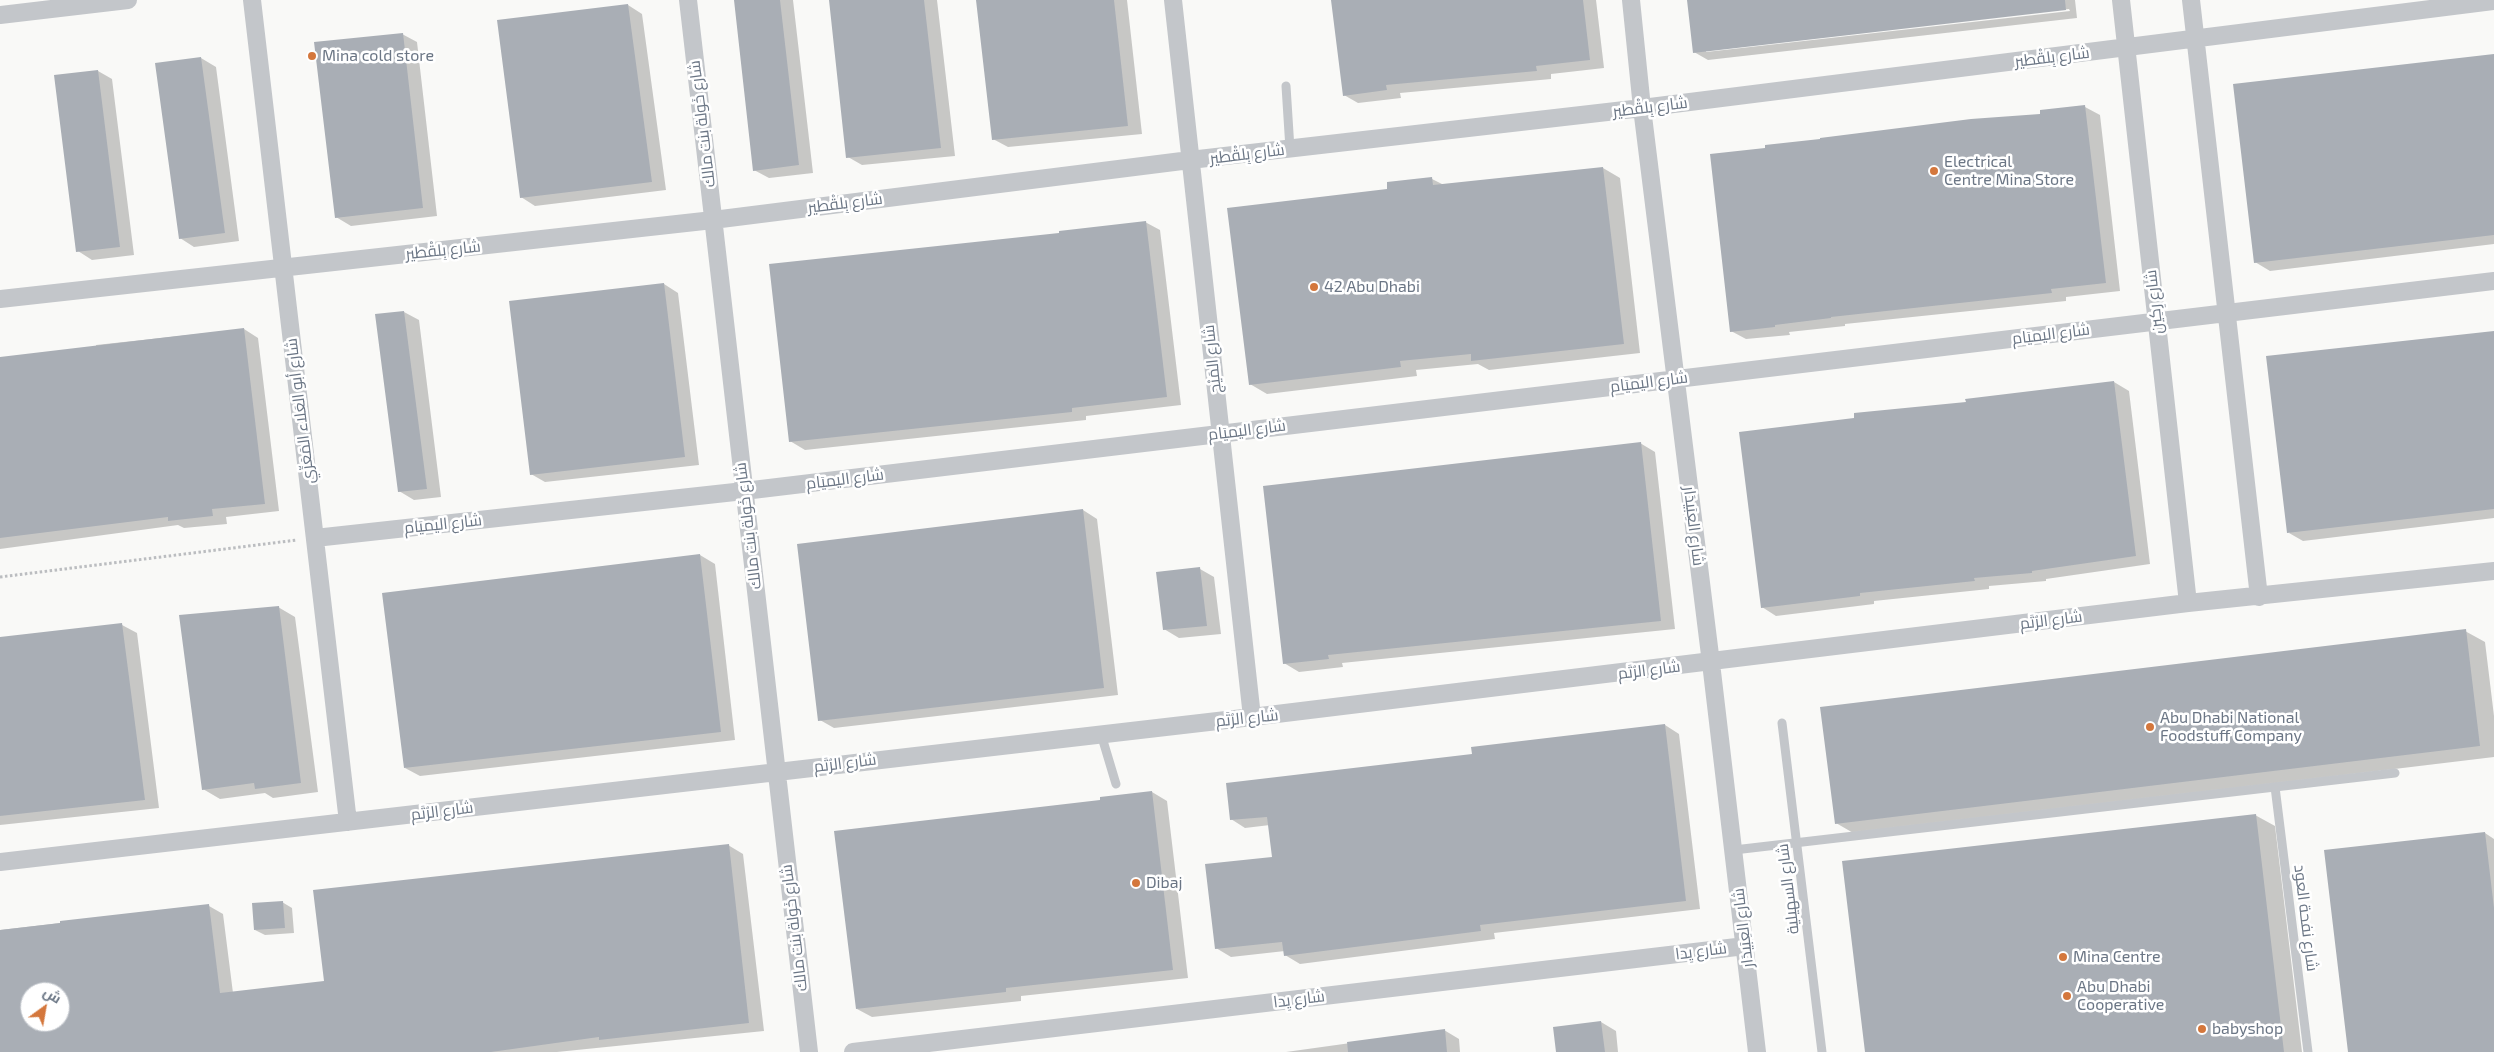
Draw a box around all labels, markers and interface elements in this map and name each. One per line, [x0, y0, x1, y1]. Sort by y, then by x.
street label: شارع بِلقْطير [2013, 43, 2091, 71]
place label: Mina cold store [322, 46, 434, 66]
marker: Mina cold store [306, 50, 318, 62]
street label: شارع خَولة بنت مالك [685, 59, 719, 189]
street label: شارع بِلقْطير [1611, 93, 1689, 121]
street label: شارع بِلقْطير [1208, 140, 1286, 168]
place label: Electrical Centre Mina Store [1944, 152, 2074, 190]
marker: Electrical Centre Mina Store [1928, 165, 1940, 177]
street label: شارع بِلقْطير [806, 189, 884, 217]
street label: شارع بِلقْطير [404, 237, 482, 263]
street label: شارع رِكِين [2141, 269, 2167, 335]
place label: 42 Abu Dhabi [1324, 277, 1420, 297]
marker: 42 Abu Dhabi [1308, 281, 1320, 293]
street label: شارع اليميَام [2011, 320, 2091, 348]
street label: شارع المَيْج [1199, 324, 1225, 394]
street label: شارع أبو العَلاء المَعَرِّي [282, 337, 318, 485]
street label: شارع اليميَام [1609, 368, 1689, 396]
street label: شارع اليميَام [1207, 416, 1287, 444]
street label: شارع خَولة بنت مالك [731, 461, 765, 591]
street label: شارع اليميَام [805, 465, 885, 493]
street label: شارع العِبَيدَار [1680, 485, 1708, 567]
street label: شارع اليميَام [403, 510, 483, 538]
street label: شارع الرُتَم [2019, 607, 2083, 633]
street label: شارع الرُتَم [1617, 657, 1681, 683]
street label: شارع الرُتَم [1215, 705, 1279, 731]
place label: Abu Dhabi National Foodstuff Company [2160, 708, 2302, 746]
marker: Abu Dhabi National Foodstuff Company [2144, 721, 2156, 733]
street label: شارع الرُتَم [813, 750, 877, 776]
street label: شارع الرُتَم [410, 798, 474, 824]
street label: شارع السهيلية [1773, 843, 1803, 935]
street label: شارع خَولة بنت مالك [777, 863, 811, 993]
street label: شارع نفحة العود [2290, 864, 2322, 972]
place label: Dibaj [1146, 873, 1182, 893]
marker: Dibaj [1130, 877, 1142, 889]
street label: شارع العِبَيدَار [1729, 887, 1757, 969]
street label: شارع يِدا [1674, 938, 1728, 964]
place label: Mina Centre [2073, 947, 2161, 967]
marker: Mina Centre [2057, 951, 2069, 963]
place label: Abu Dhabi Cooperative [2077, 977, 2164, 1015]
north arrow [20, 982, 70, 1032]
text: ش [41, 983, 65, 1007]
street label: شارع يِدا [1272, 986, 1326, 1012]
marker: Abu Dhabi Cooperative [2061, 990, 2073, 1002]
place label: babyshop [2212, 1019, 2283, 1039]
marker: babyshop [2196, 1023, 2208, 1035]

